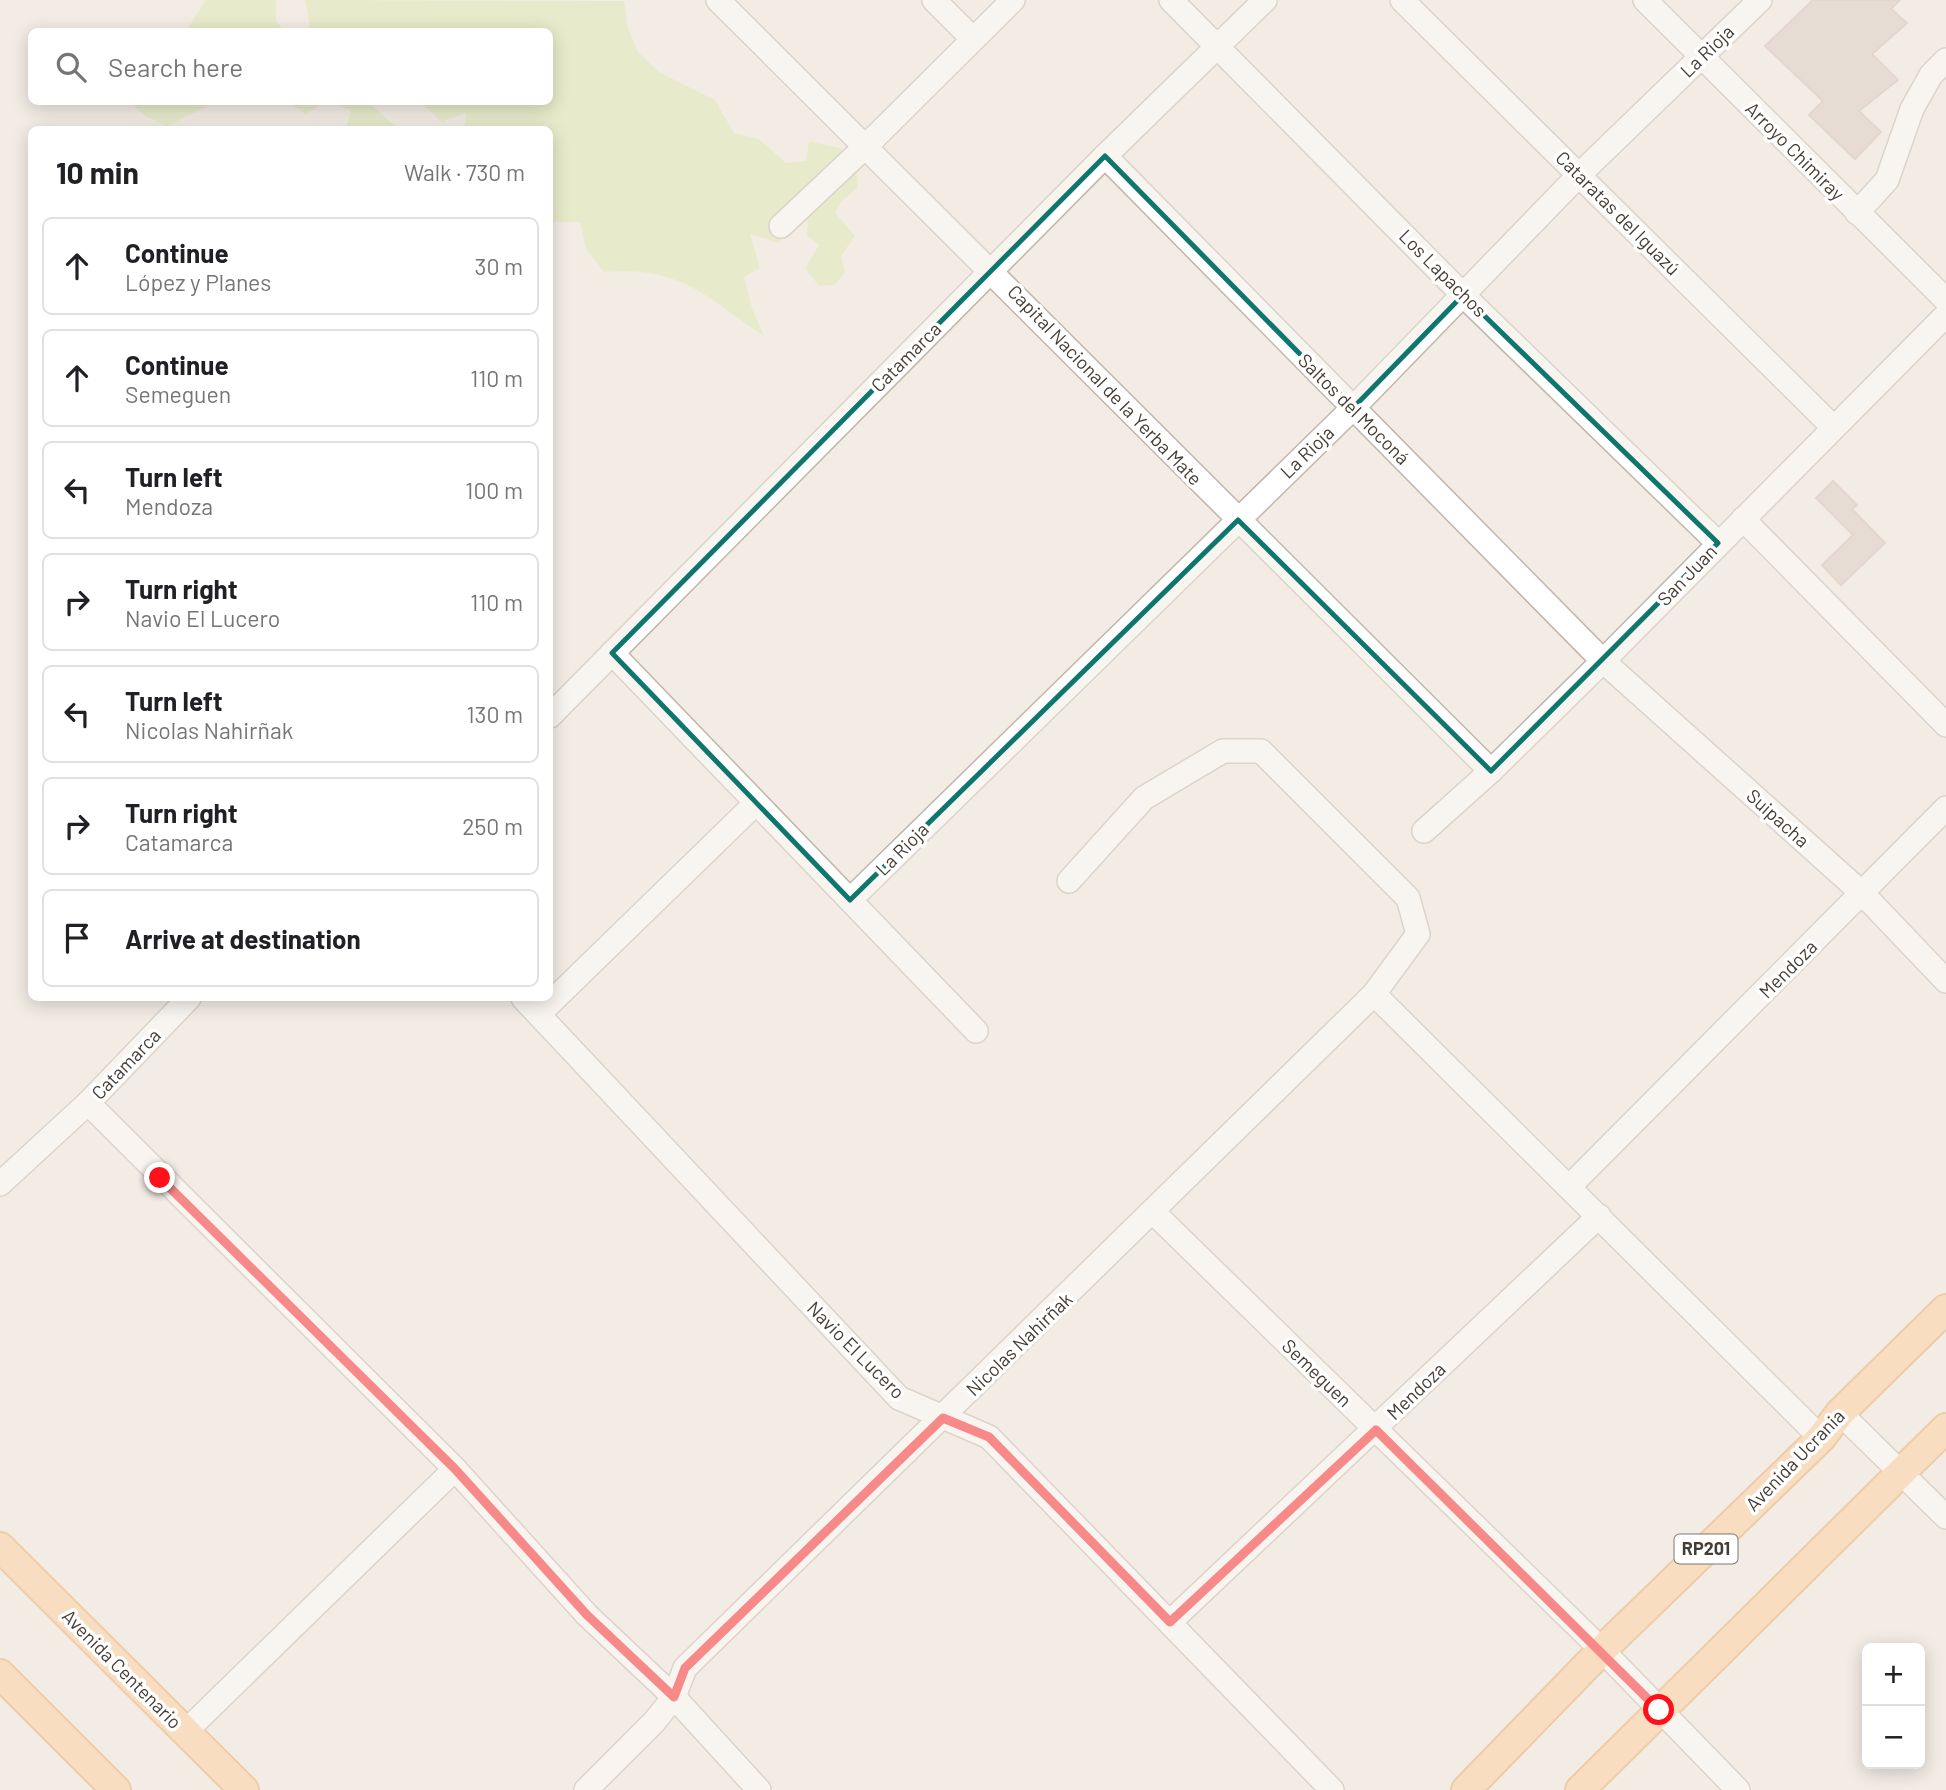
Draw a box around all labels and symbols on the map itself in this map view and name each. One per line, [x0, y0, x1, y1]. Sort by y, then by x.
street label: La Rioja [1675, 20, 1738, 82]
street label: Arroyo Chimiray [1741, 96, 1850, 205]
street label: Cataratas del Iguazú [1551, 146, 1685, 280]
street label: Los Lapachos [1395, 224, 1492, 321]
street label: Capital Nacional de la Yerba Mate [1003, 280, 1207, 490]
street label: Catamarca [866, 317, 945, 396]
street label: Saltos del Moconá [1294, 348, 1415, 469]
street label: La Rioja [1275, 421, 1338, 483]
street label: San Juan [1652, 539, 1721, 610]
street label: Suipacha [1742, 784, 1814, 852]
street label: La Rioja [870, 817, 933, 880]
street label: Mendoza [1754, 935, 1821, 1002]
street label: Catamarca [86, 1023, 165, 1104]
route end [144, 1162, 175, 1193]
street label: Nicolas Nahirñak [961, 1287, 1077, 1400]
street label: Navio El Lucero [803, 1296, 910, 1403]
street label: Semeguen [1278, 1334, 1357, 1411]
street label: Mendoza [1382, 1357, 1450, 1424]
street label: Avenida Ucrania [1740, 1404, 1849, 1515]
road number: RP201 [1674, 1534, 1738, 1564]
street label: Avenida Centenario [58, 1604, 187, 1733]
route start [1643, 1694, 1674, 1725]

